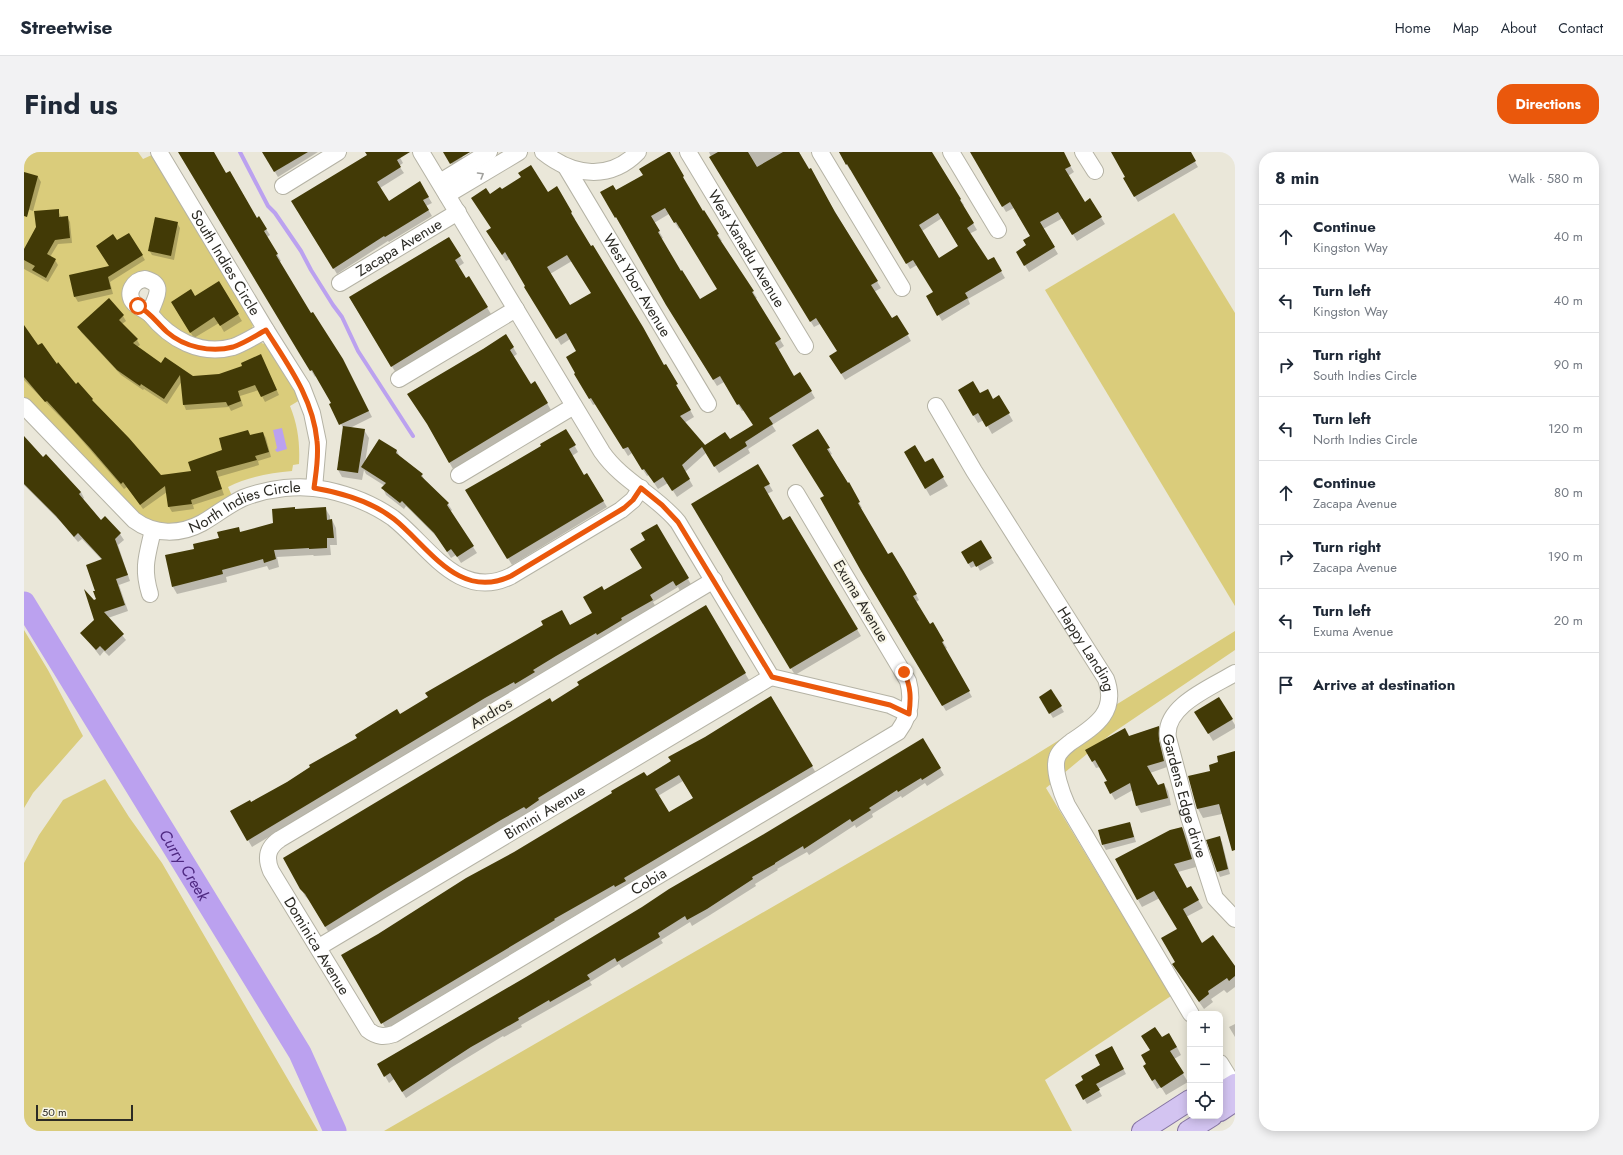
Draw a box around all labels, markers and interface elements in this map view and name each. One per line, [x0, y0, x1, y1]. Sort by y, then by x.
text: Streetwise [20, 14, 113, 41]
text: Home [1395, 18, 1431, 38]
text: Map [1453, 18, 1479, 38]
text: About [1501, 18, 1536, 38]
text: Contact [1558, 18, 1603, 38]
text: Find us [24, 84, 118, 125]
button: Directions [1497, 84, 1599, 124]
text: 8 min [1275, 166, 1319, 190]
text: Walk · 580 m [1508, 169, 1583, 188]
one-way arrow [477, 172, 484, 179]
street label: West Xanadu Avenue [702, 186, 791, 312]
street label: South Indies Circle [185, 205, 266, 320]
street label: Zacapa Avenue [352, 213, 447, 282]
text: Continue [1313, 216, 1376, 238]
icon: ahead [1275, 226, 1297, 248]
text: 40 m [1554, 227, 1583, 246]
street label: West Ybor Avenue [597, 229, 677, 342]
text: Kingston Way [1313, 238, 1388, 257]
text: Turn left [1313, 280, 1371, 302]
icon: left [1275, 290, 1297, 312]
text: 40 m [1554, 291, 1583, 310]
route start [129, 297, 147, 315]
text: Kingston Way [1313, 302, 1388, 321]
text: Turn right [1313, 344, 1381, 366]
icon: right [1275, 354, 1297, 376]
text: 90 m [1554, 355, 1583, 374]
text: South Indies Circle [1313, 366, 1417, 385]
text: Turn left [1313, 408, 1371, 430]
icon: left [1275, 418, 1297, 440]
text: 120 m [1548, 419, 1583, 438]
text: North Indies Circle [1313, 430, 1418, 449]
text: Continue [1313, 472, 1376, 494]
street label: North Indies Circle [185, 476, 301, 539]
icon: ahead [1275, 482, 1297, 504]
text: 80 m [1554, 483, 1583, 502]
text: Zacapa Avenue [1313, 494, 1397, 513]
text: Turn right [1313, 536, 1381, 558]
icon: right [1275, 546, 1297, 568]
text: 190 m [1548, 547, 1583, 566]
street label: Exuma Avenue [828, 556, 894, 647]
text: Zacapa Avenue [1313, 558, 1397, 577]
text: Turn left [1313, 600, 1371, 622]
street label: Happy Landing [1052, 602, 1120, 694]
icon: left [1275, 610, 1297, 632]
text: 20 m [1554, 611, 1583, 630]
text: Exuma Avenue [1313, 622, 1393, 641]
route end [895, 663, 913, 681]
icon: arrive [1275, 674, 1297, 696]
text: Arrive at destination [1313, 674, 1455, 696]
street label: Andros [466, 692, 516, 734]
street label: Gardens Edge drive [1156, 731, 1213, 861]
street label: Bimini Avenue [500, 779, 590, 845]
water label: Curry Creek [153, 825, 215, 906]
street label: Cobia [627, 862, 671, 901]
street label: Dominica Avenue [278, 893, 355, 999]
map controls [1187, 1011, 1223, 1119]
button: + [1187, 1011, 1223, 1047]
button: − [1187, 1047, 1223, 1083]
button: locate [1187, 1083, 1223, 1119]
scale bar [36, 1103, 133, 1122]
text: 50 m [42, 1104, 67, 1120]

